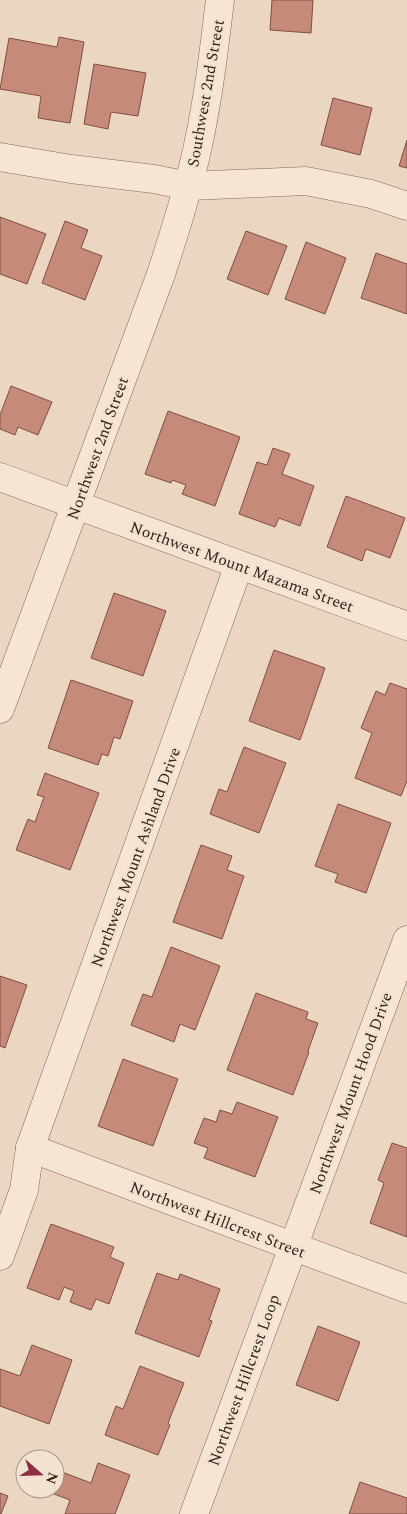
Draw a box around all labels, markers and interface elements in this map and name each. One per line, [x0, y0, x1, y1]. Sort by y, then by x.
street label: Southwest 2nd Street [181, 17, 231, 169]
street label: Northwest 2nd Street [61, 373, 135, 523]
street label: Northwest Mount Mazama Street [126, 515, 357, 619]
street label: Northwest Mount Ashland Drive [85, 744, 187, 971]
street label: Northwest Mount Hood Drive [303, 989, 399, 1198]
street label: Northwest Hillcrest Street [126, 1175, 309, 1265]
street label: Northwest Hillcrest Loop [202, 1291, 286, 1469]
north arrow [15, 1449, 65, 1499]
text: N [40, 1469, 64, 1487]

